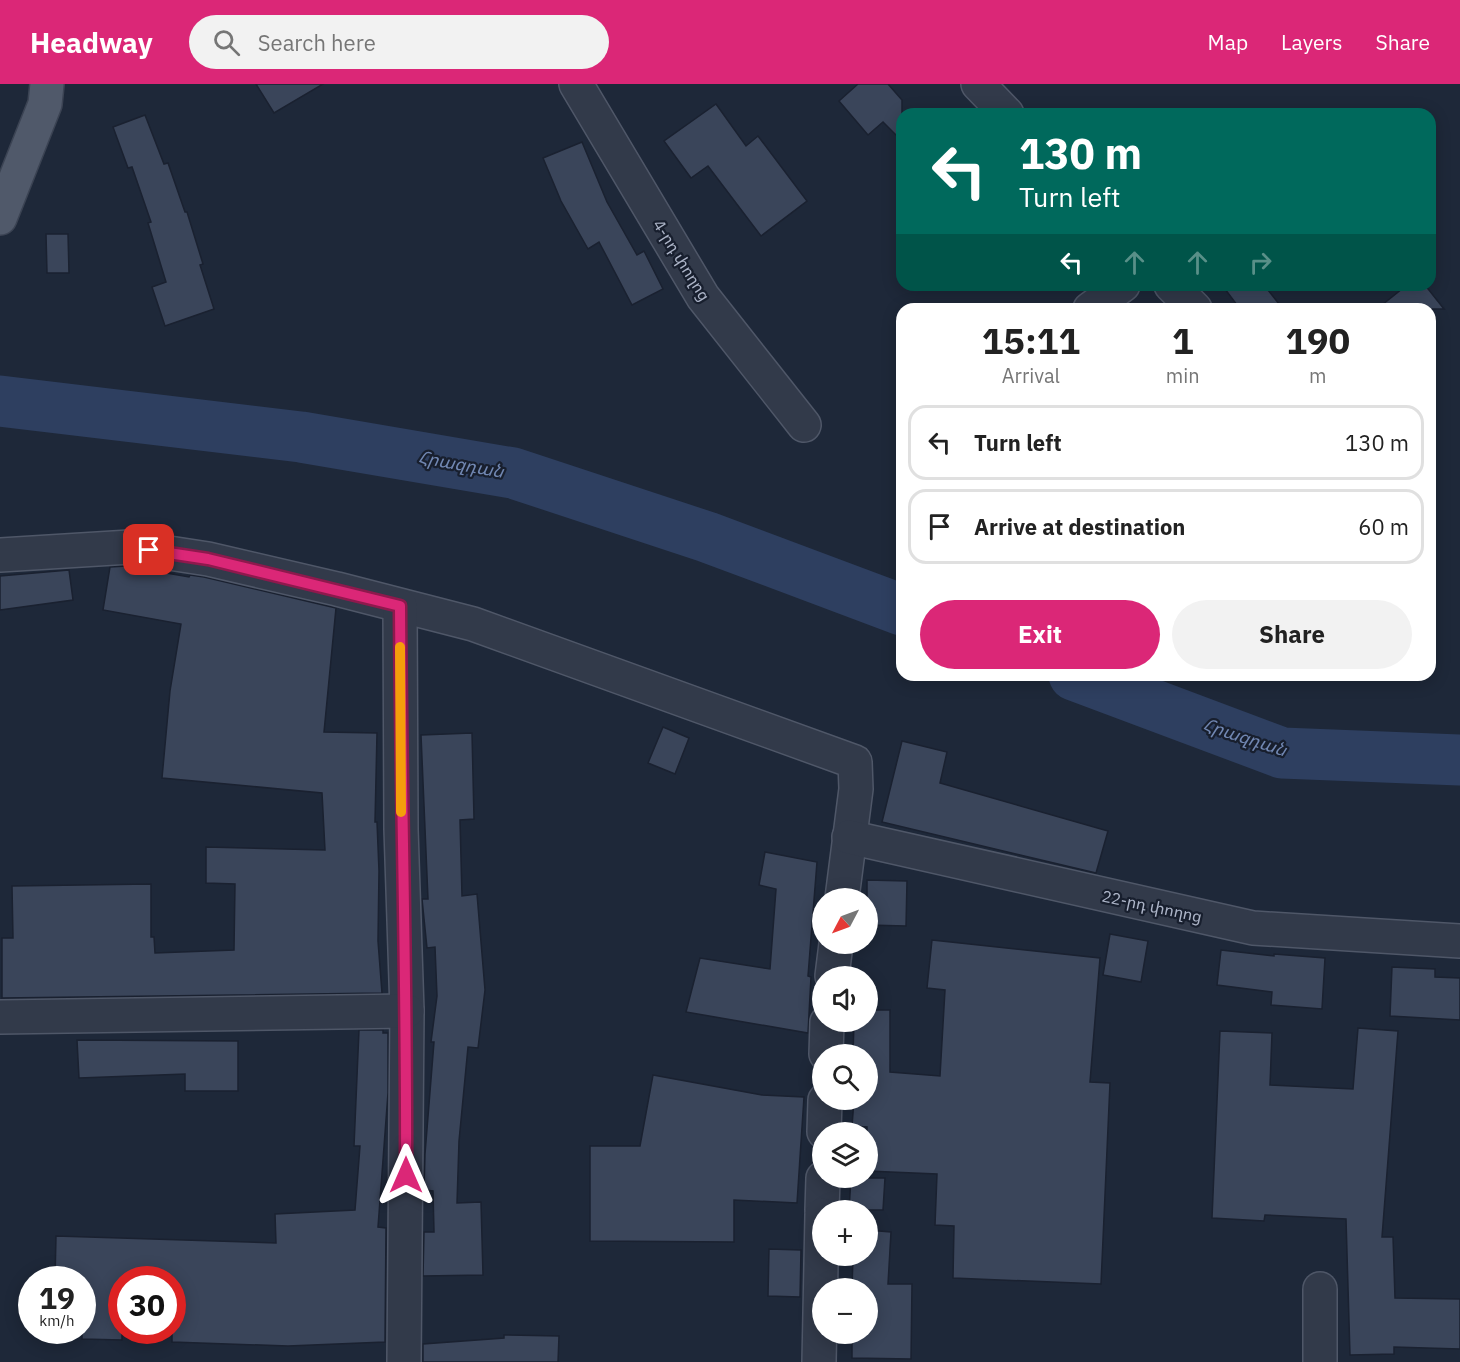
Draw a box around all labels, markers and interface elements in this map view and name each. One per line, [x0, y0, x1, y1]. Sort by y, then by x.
search box [189, 15, 609, 69]
text: Headway [30, 24, 153, 61]
icon: search [210, 26, 243, 59]
text: Search here [258, 28, 376, 57]
text: Map [1208, 28, 1248, 56]
text: Layers [1281, 28, 1343, 56]
text: Share [1376, 28, 1430, 56]
text: 130 m [1019, 126, 1142, 181]
icon: left [920, 132, 998, 210]
text: Turn left [1019, 179, 1120, 214]
street label: 4-րդ փողոց [649, 216, 715, 304]
icon: left [1055, 246, 1088, 279]
icon: ahead [1118, 246, 1151, 279]
icon: ahead [1181, 246, 1214, 279]
icon: right [1244, 246, 1277, 279]
text: 15:11 [982, 317, 1080, 364]
text: 1 [1172, 317, 1194, 364]
text: 190 [1285, 317, 1350, 364]
text: Arrival [1002, 362, 1060, 389]
text: min [1166, 362, 1200, 389]
text: m [1309, 362, 1327, 389]
icon: left [923, 426, 956, 459]
text: Turn left [974, 428, 1062, 457]
text: 130 m [1345, 428, 1409, 457]
water label: Հրազդան [417, 445, 507, 483]
icon: arrive [923, 510, 956, 543]
text: Arrive at destination [974, 512, 1185, 541]
text: 60 m [1358, 512, 1409, 541]
pin [123, 524, 174, 575]
icon: arrive [132, 533, 165, 566]
button: Exit [920, 600, 1160, 669]
button: Share [1172, 600, 1412, 669]
water label: Հրազդան [1200, 713, 1291, 762]
street label: 22-րդ փողոց [1100, 886, 1204, 926]
north arrow [812, 888, 878, 954]
map controls [812, 888, 878, 1344]
button: sound [812, 966, 878, 1032]
button: search [812, 1044, 878, 1110]
button: layers [812, 1122, 878, 1188]
position arrow [374, 1143, 438, 1207]
button: + [812, 1200, 878, 1266]
speed limit sign: 30 [108, 1266, 186, 1344]
text: 19 [39, 1278, 75, 1317]
button: − [812, 1278, 878, 1344]
text: km/h [39, 1311, 75, 1330]

